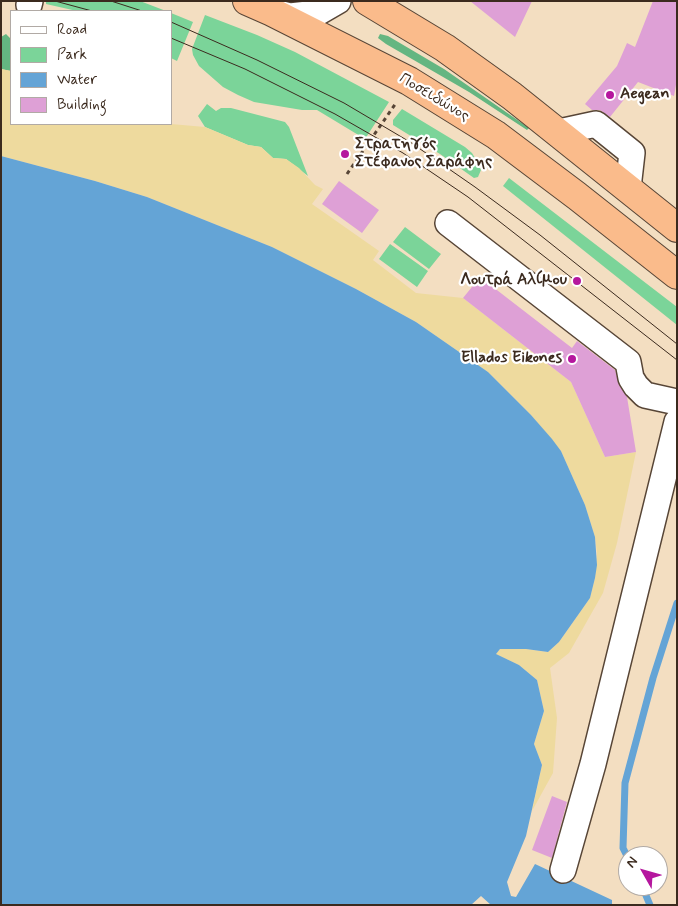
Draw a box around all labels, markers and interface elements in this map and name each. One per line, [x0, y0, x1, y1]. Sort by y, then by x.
legend [10, 10, 172, 125]
text: Road [57, 20, 87, 40]
text: Park [57, 45, 87, 65]
text: Water [57, 70, 97, 90]
street label: Ποσειδώνος [395, 70, 473, 126]
place label: Aegean [620, 85, 669, 105]
marker: Aegean [604, 89, 616, 101]
text: Building [57, 95, 107, 115]
place label: Στρατηγός Στέφανος Σαράφης [355, 135, 492, 173]
marker: Στρατηγός Στέφανος Σαράφης [339, 148, 351, 160]
place label: Λουτρά Αλίμου [460, 271, 567, 291]
marker: Λουτρά Αλίμου [571, 275, 583, 287]
place label: Ellados Eikones [461, 349, 562, 369]
marker: Ellados Eikones [566, 353, 578, 365]
north arrow [618, 846, 668, 896]
text: N [622, 853, 642, 872]

